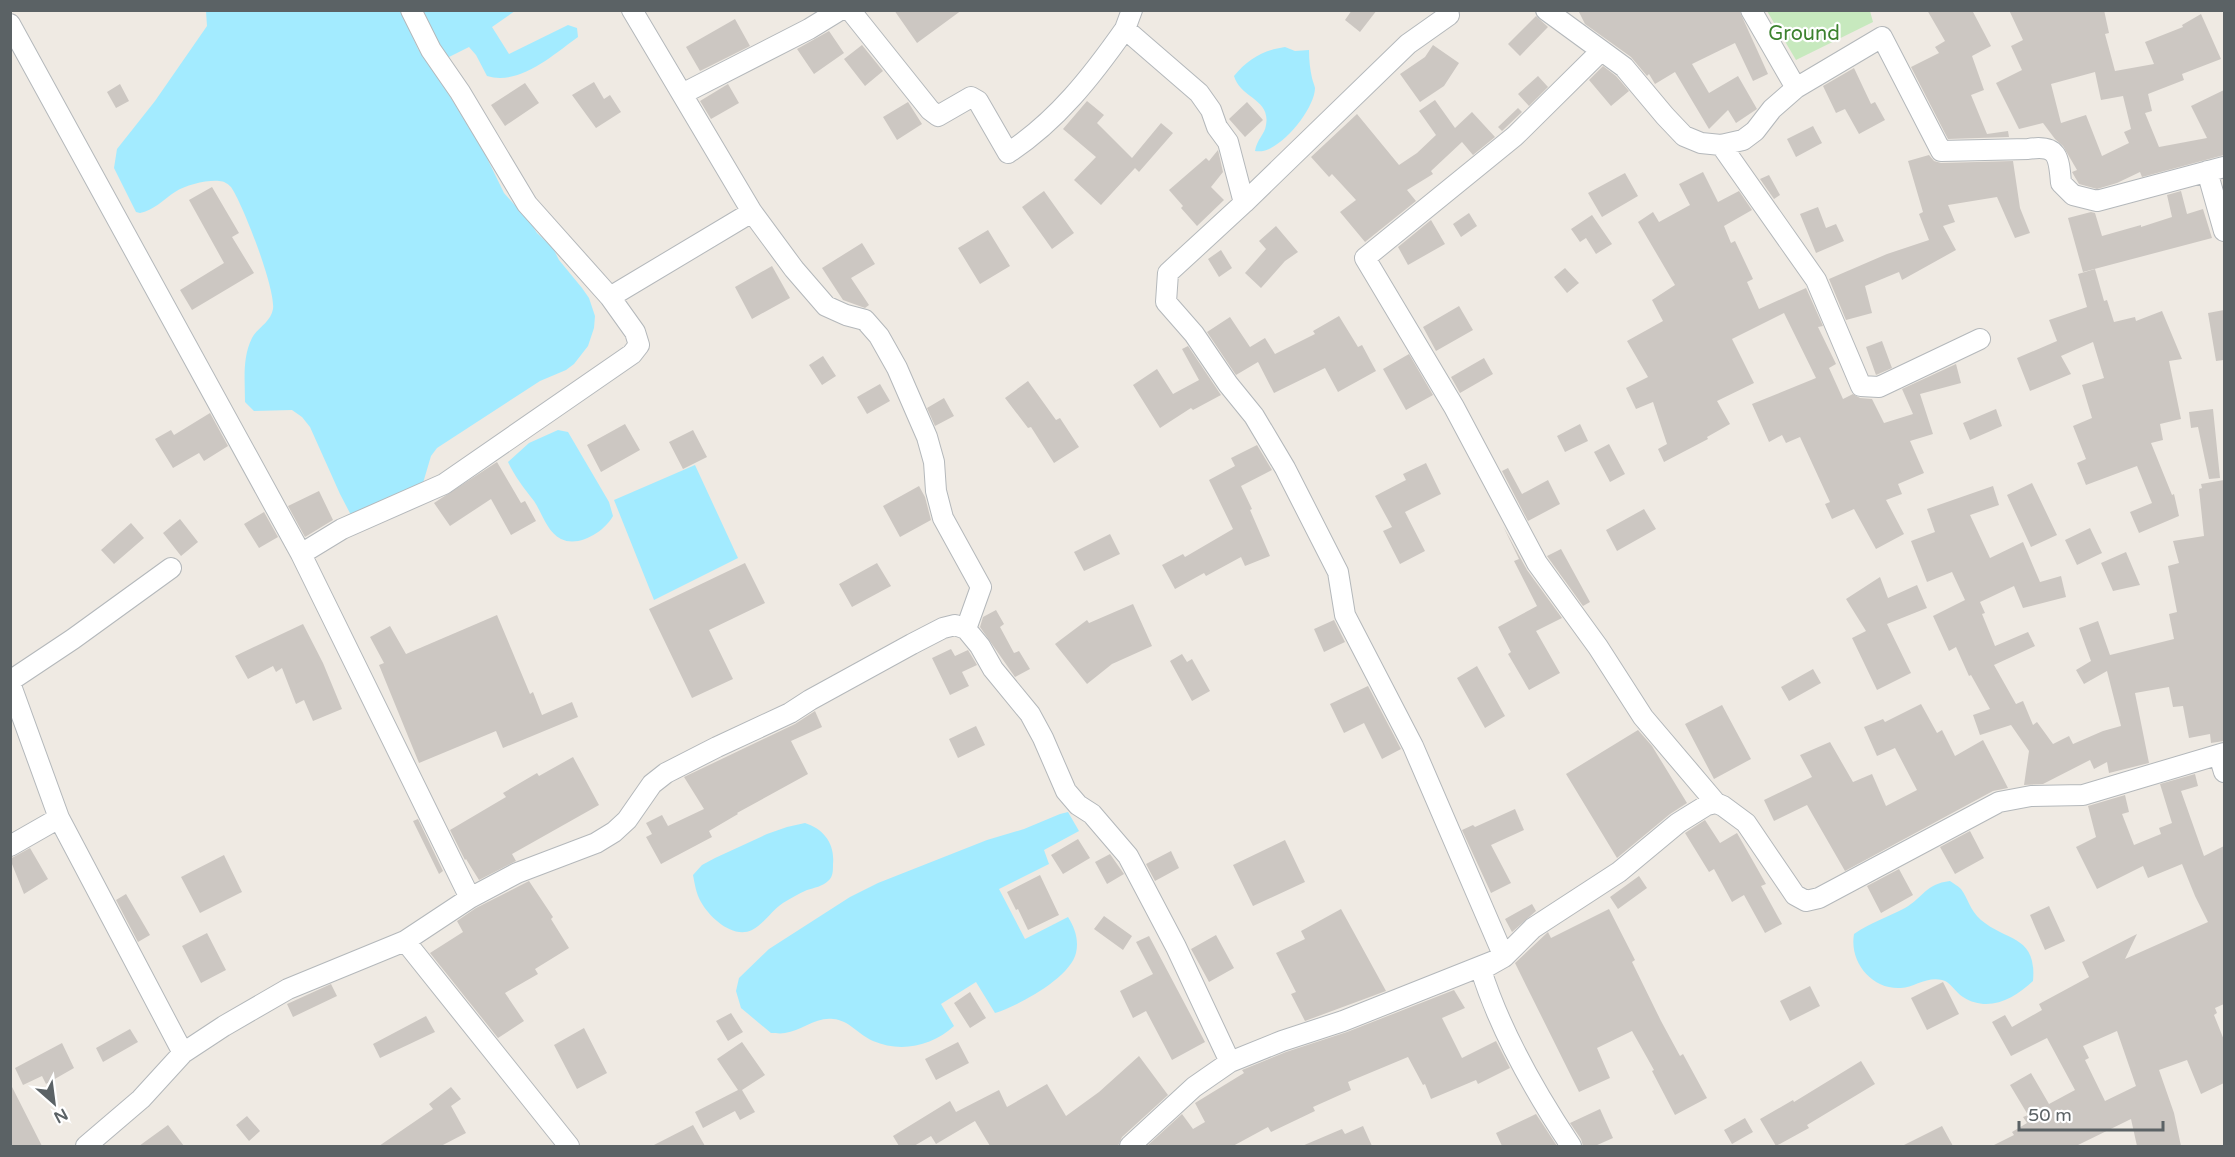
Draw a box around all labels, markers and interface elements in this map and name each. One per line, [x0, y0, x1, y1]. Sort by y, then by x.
park label: Ground [1768, 22, 1840, 46]
north arrow [24, 1073, 84, 1133]
scale bar [2019, 1094, 2163, 1132]
text: N [50, 1104, 71, 1127]
text: 50 m [2028, 1104, 2072, 1126]

